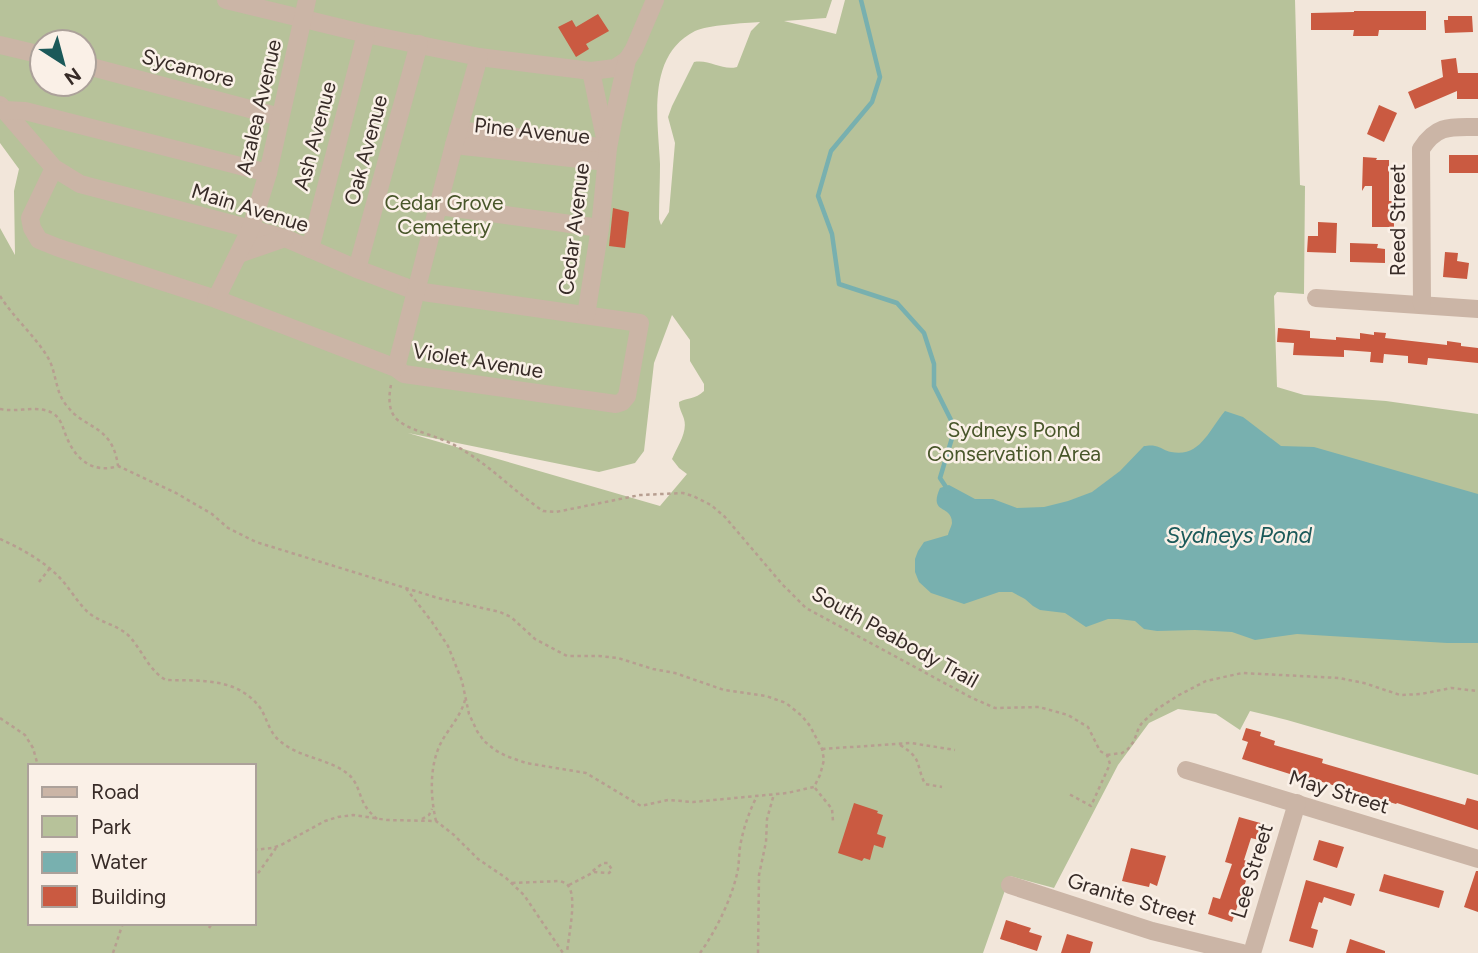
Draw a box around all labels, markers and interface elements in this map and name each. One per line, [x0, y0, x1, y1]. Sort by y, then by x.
north arrow [28, 28, 98, 98]
street label: Azalea Avenue [231, 37, 286, 177]
street label: Sycamore [139, 43, 237, 92]
text: N [60, 63, 85, 90]
street label: Ash Avenue [288, 79, 341, 193]
street label: Oak Avenue [339, 92, 392, 208]
street label: Pine Avenue [473, 112, 591, 149]
street label: Cedar Avenue [553, 161, 594, 296]
street label: Reed Street [1385, 164, 1410, 276]
street label: Main Avenue [189, 178, 312, 237]
park label: Cedar Grove Cemetery [384, 190, 504, 239]
street label: Violet Avenue [411, 338, 545, 383]
park label: Sydneys Pond Conservation Area [927, 417, 1101, 466]
water label: Sydneys Pond [1166, 521, 1313, 549]
street label: South Peabody Trail [808, 580, 983, 693]
legend [28, 764, 256, 925]
street label: May Street [1286, 764, 1392, 819]
text: Road [91, 779, 139, 804]
text: Park [91, 814, 132, 839]
street label: Lee Street [1225, 820, 1278, 921]
text: Water [91, 849, 147, 874]
street label: Granite Street [1065, 867, 1200, 930]
text: Building [91, 884, 166, 909]

